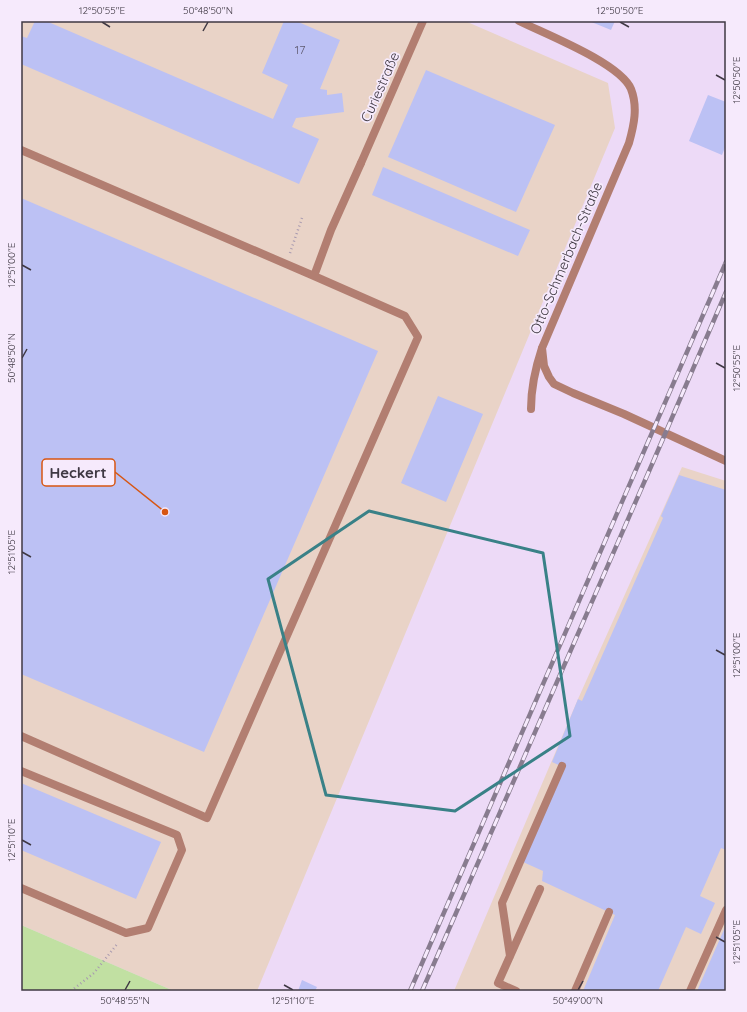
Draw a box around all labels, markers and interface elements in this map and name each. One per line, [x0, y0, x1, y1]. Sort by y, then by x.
text: 12°50'55"E [79, 4, 125, 17]
text: 50°48'50"N [183, 4, 233, 17]
text: 12°50'50"E [597, 4, 644, 17]
house number: 17 [295, 42, 305, 57]
street label: Curiestraße [357, 49, 403, 125]
text: 12°50'50"E [730, 56, 743, 103]
street label: Otto-Schmerbach-Straße [526, 179, 606, 337]
text: 12°51'00"E [5, 242, 18, 288]
text: 50°48'50"N [5, 333, 18, 383]
text: 12°50'55"E [730, 345, 743, 391]
callout: Heckert [42, 459, 115, 486]
text: Heckert [49, 463, 107, 482]
text: 12°51'05"E [5, 529, 18, 574]
text: 12°51'00"E [730, 632, 743, 678]
text: 12°51'10"E [5, 818, 18, 861]
text: 12°51'05"E [730, 919, 743, 964]
text: 50°48'55"N [100, 994, 150, 1007]
text: 12°51'10"E [272, 994, 315, 1007]
text: 50°49'00"N [553, 994, 603, 1007]

